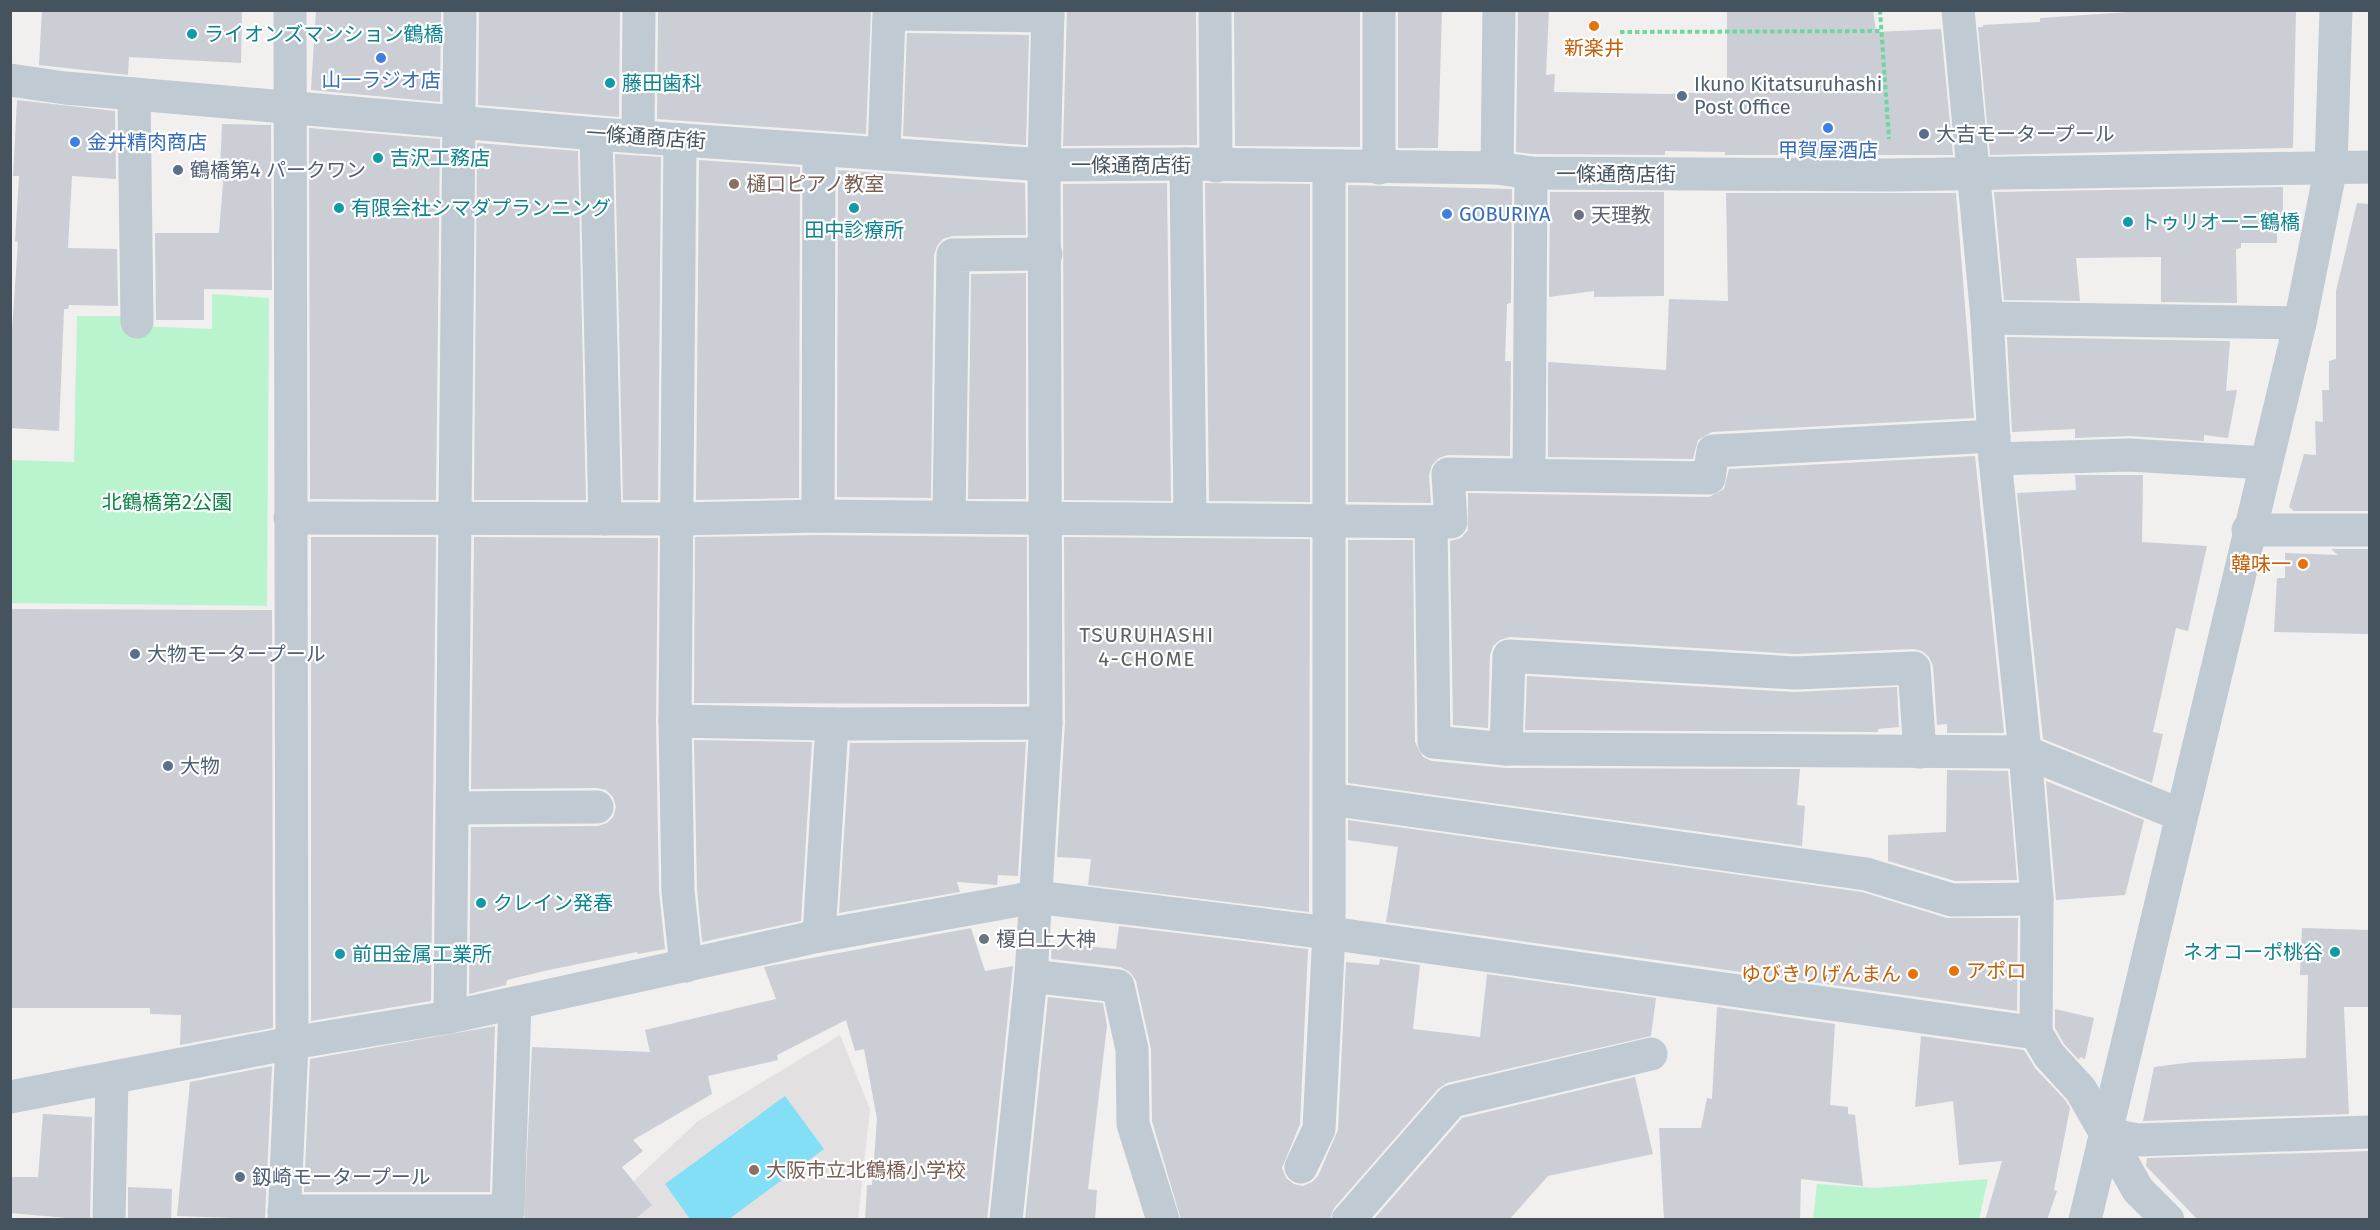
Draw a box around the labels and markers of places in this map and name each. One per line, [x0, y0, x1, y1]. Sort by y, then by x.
marker: 新楽井 [1587, 19, 1601, 33]
place label: ライオンズマンション鶴橋 [204, 22, 444, 46]
marker: ライオンズマンション鶴橋 [185, 27, 199, 41]
place label: 新楽井 [1564, 36, 1624, 60]
marker: 山一ラジオ店 [374, 51, 388, 65]
place label: 山一ラジオ店 [321, 68, 441, 92]
place label: 藤田歯科 [622, 71, 702, 95]
place label: Ikuno Kitatsuruhashi Post Office [1694, 72, 1882, 119]
marker: 藤田歯科 [603, 76, 617, 90]
marker: Ikuno Kitatsuruhashi Post Office [1675, 89, 1689, 103]
marker: 甲賀屋酒店 [1821, 121, 1835, 135]
place label: 大吉モータープール [1936, 122, 2115, 146]
marker: 大吉モータープール [1917, 127, 1931, 141]
place label: 金井精肉商店 [87, 130, 207, 154]
marker: 金井精肉商店 [68, 135, 82, 149]
place label: 甲賀屋酒店 [1778, 138, 1878, 162]
place label: 吉沢工務店 [390, 146, 490, 170]
marker: 吉沢工務店 [371, 151, 385, 165]
place label: 鶴橋第4 パークワン [190, 158, 366, 182]
marker: 鶴橋第4 パークワン [171, 163, 185, 177]
place label: 樋口ピアノ教室 [746, 172, 884, 196]
marker: 樋口ピアノ教室 [727, 177, 741, 191]
place label: 有限会社シマダプランニング [351, 196, 611, 220]
marker: 有限会社シマダプランニング [332, 201, 346, 215]
marker: 田中診療所 [847, 201, 861, 215]
place label: GOBURIYA [1459, 202, 1551, 226]
place label: 天理教 [1591, 203, 1651, 227]
marker: GOBURIYA [1440, 207, 1454, 221]
marker: 天理教 [1572, 208, 1586, 222]
place label: トゥリオーニ鶴橋 [2140, 210, 2300, 234]
marker: トゥリオーニ鶴橋 [2121, 215, 2135, 229]
place label: 田中診療所 [804, 218, 904, 242]
place label: 韓味一 [2231, 552, 2291, 576]
marker: 韓味一 [2296, 557, 2310, 571]
place label: 大物モータープール [147, 642, 326, 666]
marker: 大物モータープール [128, 647, 142, 661]
place label: 大物 [180, 754, 220, 778]
marker: 大物 [161, 759, 175, 773]
place label: クレイン発春 [493, 891, 613, 915]
marker: クレイン発春 [474, 896, 488, 910]
place label: 榎白上大神 [996, 927, 1096, 951]
marker: 榎白上大神 [977, 932, 991, 946]
place label: ネオコーポ桃谷 [2183, 940, 2323, 964]
place label: 前田金属工業所 [352, 942, 492, 966]
marker: ネオコーポ桃谷 [2328, 945, 2342, 959]
marker: 前田金属工業所 [333, 947, 347, 961]
place label: アポロ [1966, 959, 2026, 983]
place label: ゆびきりげんまん [1741, 962, 1901, 986]
marker: アポロ [1947, 964, 1961, 978]
marker: ゆびきりげんまん [1906, 967, 1920, 981]
place label: 大阪市立北鶴橋小学校 [766, 1158, 966, 1182]
marker: 大阪市立北鶴橋小学校 [747, 1163, 761, 1177]
place label: 釼崎モータープール [252, 1165, 431, 1189]
marker: 釼崎モータープール [233, 1170, 247, 1184]

